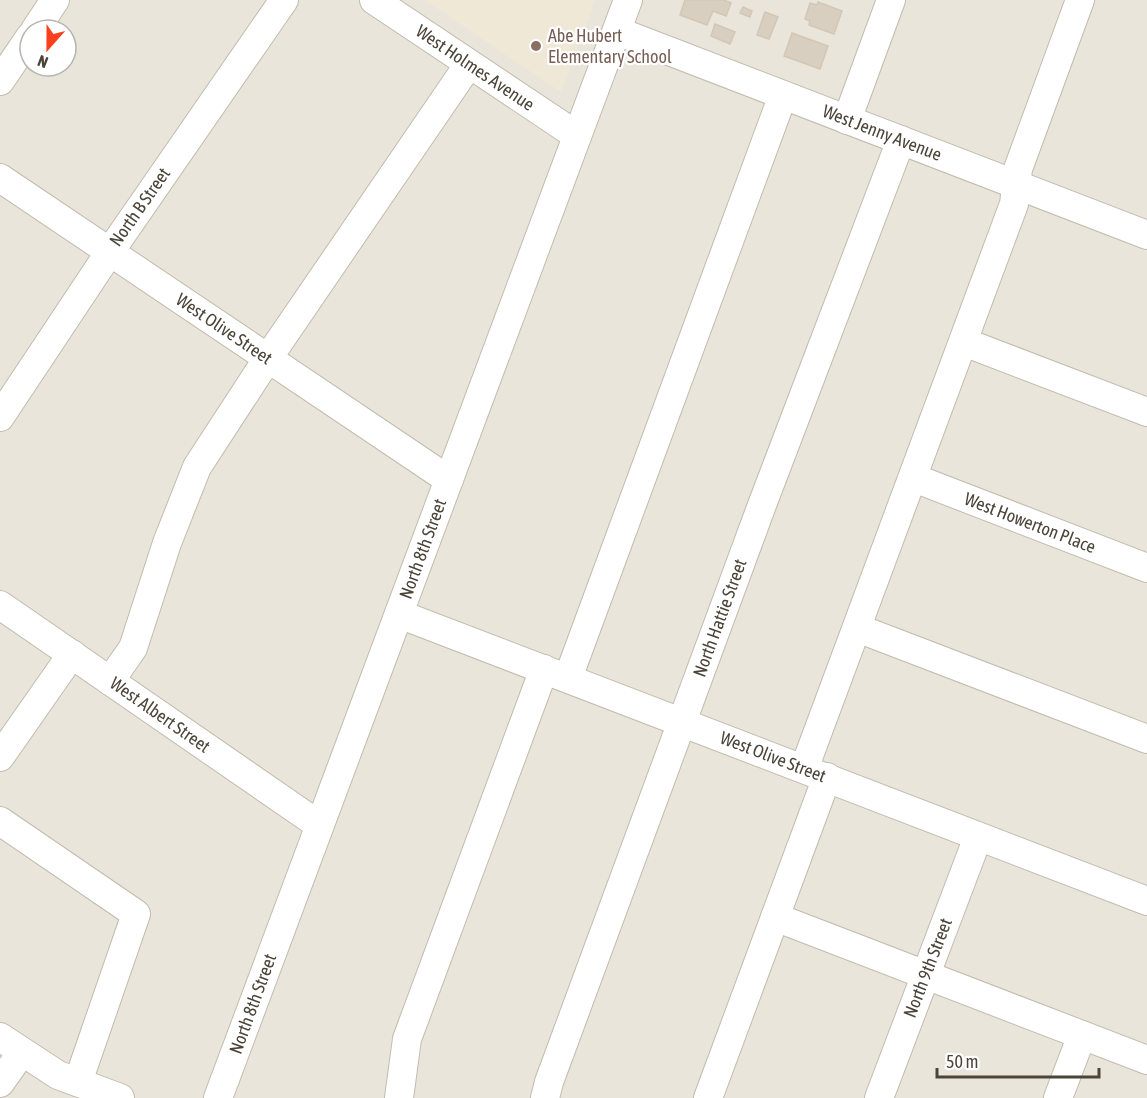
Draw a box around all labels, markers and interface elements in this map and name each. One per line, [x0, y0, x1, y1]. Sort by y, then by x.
north arrow [18, 18, 78, 78]
street label: West Holmes Avenue [412, 20, 538, 115]
place label: Abe Hubert Elementary School [548, 25, 672, 67]
marker: Abe Hubert Elementary School [529, 39, 543, 53]
text: N [35, 52, 50, 72]
street label: West Jenny Avenue [820, 100, 945, 165]
street label: North B Street [105, 163, 174, 250]
street label: West Olive Street [172, 289, 276, 368]
street label: West Howerton Place [962, 488, 1099, 557]
street label: North 8th Street [395, 496, 450, 602]
street label: North Hattie Street [688, 556, 751, 680]
street label: West Albert Street [106, 672, 214, 757]
street label: West Olive Street [717, 727, 829, 786]
street label: North 9th Street [899, 915, 956, 1021]
street label: North 8th Street [225, 951, 280, 1057]
scale bar [937, 1041, 1099, 1079]
text: 50 m [946, 1051, 978, 1072]

